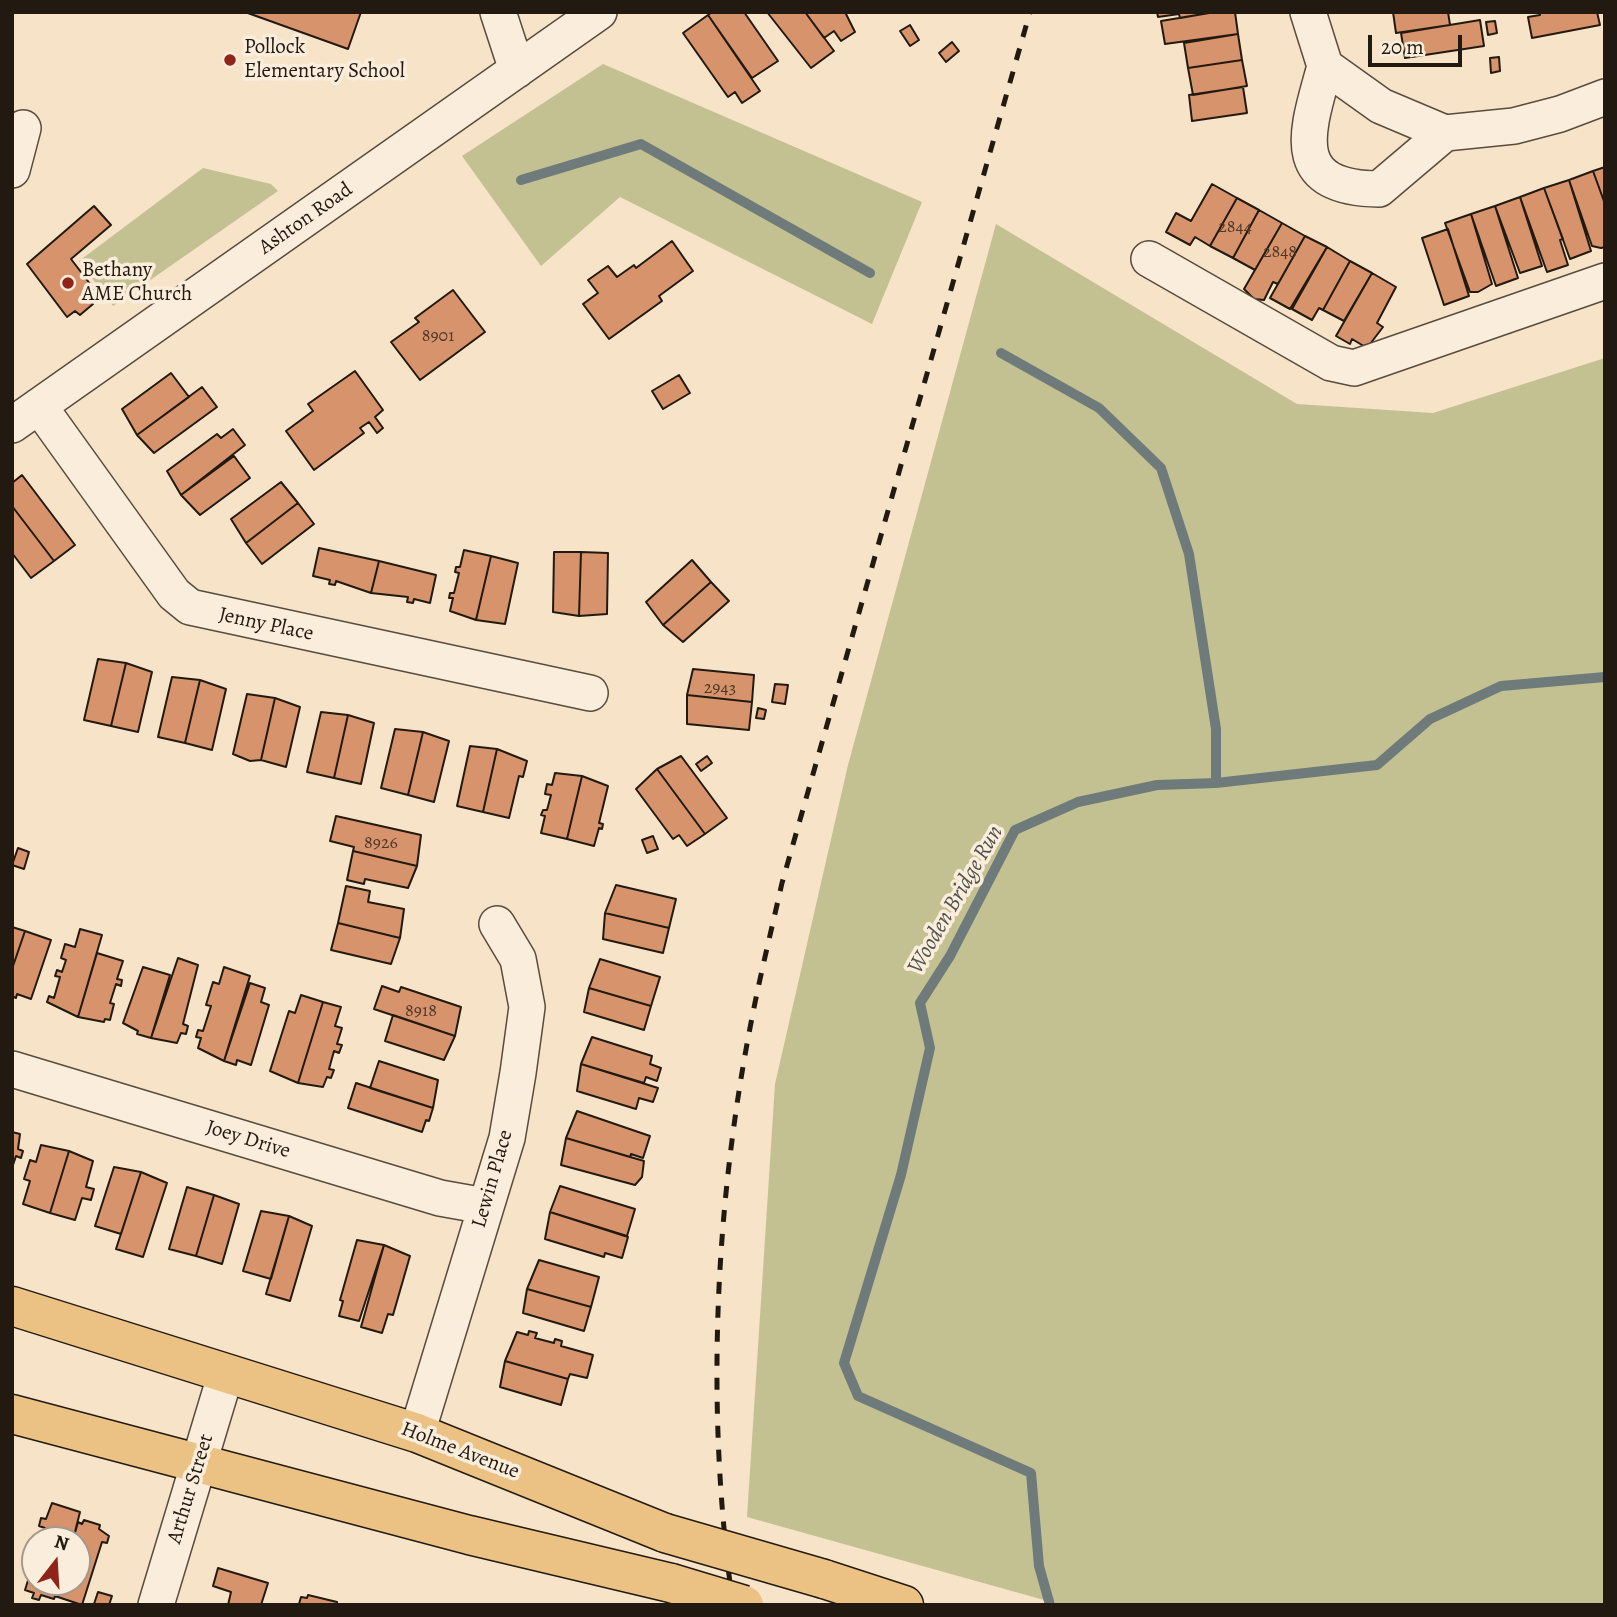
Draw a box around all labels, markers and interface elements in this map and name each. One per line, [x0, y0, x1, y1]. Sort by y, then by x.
scale bar [1372, 21, 1466, 65]
text: 20 m [1381, 33, 1424, 61]
place label: Pollock Elementary School [244, 35, 405, 85]
marker: Pollock Elementary School [222, 52, 238, 68]
street label: Ashton Road [254, 178, 358, 260]
house number: 2844 [1218, 217, 1252, 239]
house number: 2848 [1263, 242, 1297, 264]
place label: Bethany AME Church [82, 258, 192, 308]
marker: Bethany AME Church [60, 275, 76, 291]
house number: 8901 [422, 326, 454, 348]
street label: Jenny Place [216, 603, 316, 647]
house number: 2943 [704, 678, 736, 700]
water label: Wooden Bridge Run [902, 821, 1010, 979]
house number: 8926 [364, 833, 398, 855]
house number: 8918 [405, 1001, 437, 1023]
street label: Joey Drive [203, 1115, 293, 1165]
street label: Lewin Place [467, 1127, 519, 1231]
street label: Holme Avenue [397, 1417, 523, 1485]
street label: Arthur Street [162, 1431, 220, 1547]
north arrow [21, 1526, 91, 1596]
text: N [51, 1528, 72, 1557]

